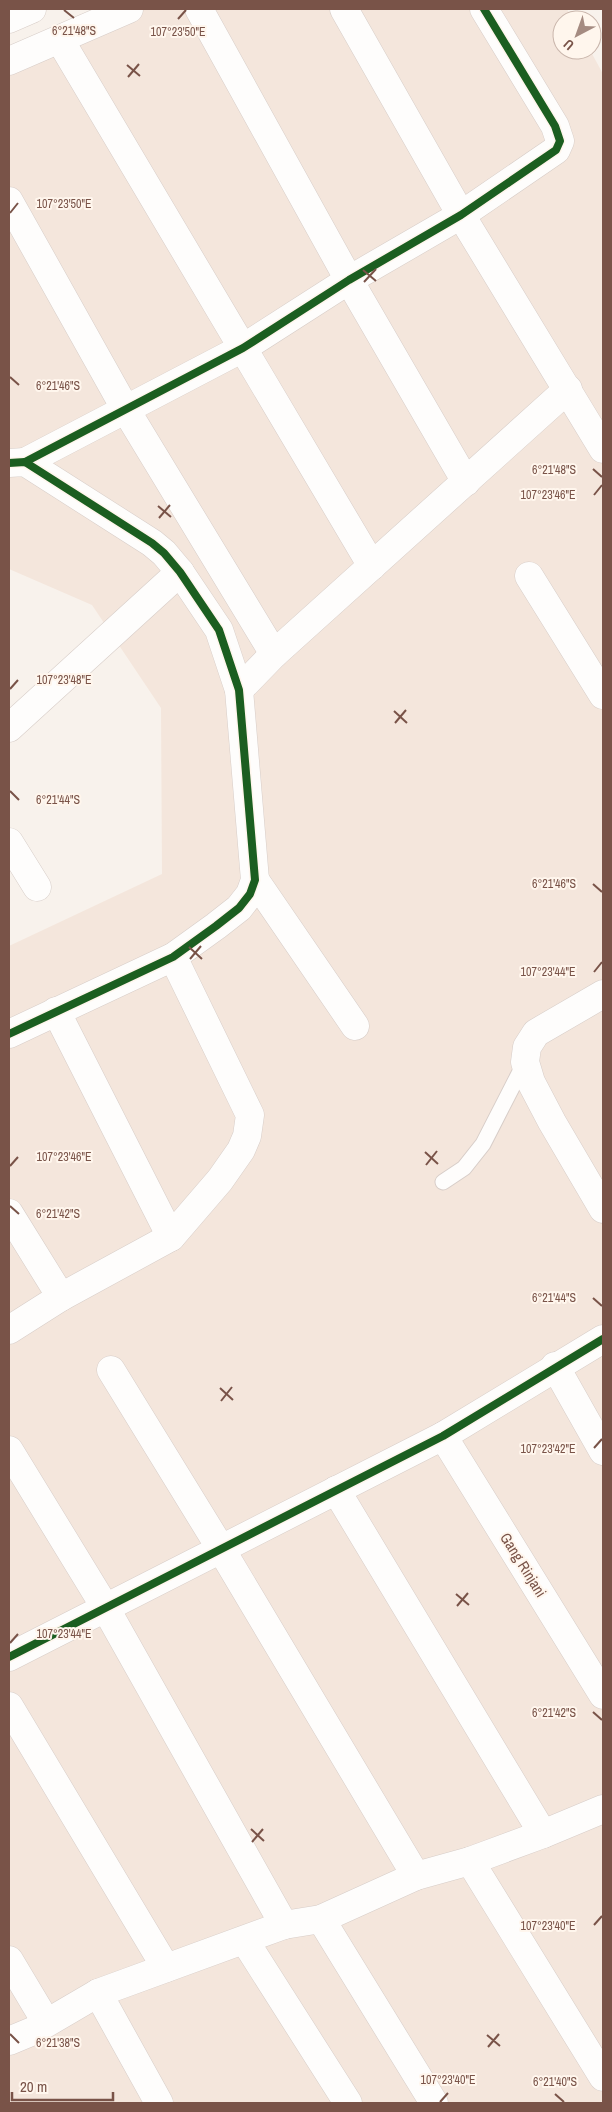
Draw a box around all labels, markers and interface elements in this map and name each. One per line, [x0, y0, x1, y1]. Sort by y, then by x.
north arrow [552, 10, 602, 60]
text: 6°21'48"S [52, 23, 96, 39]
text: 107°23'50"E [150, 24, 206, 40]
text: U [559, 35, 578, 54]
text: 107°23'50"E [36, 196, 92, 212]
text: 6°21'46"S [36, 378, 80, 394]
text: 6°21'48"S [532, 462, 576, 478]
text: 107°23'46"E [520, 487, 576, 503]
text: 107°23'48"E [36, 672, 92, 688]
text: 6°21'44"S [36, 792, 80, 808]
text: 6°21'46"S [532, 876, 576, 892]
text: 107°23'44"E [520, 964, 576, 980]
text: 107°23'46"E [36, 1149, 92, 1165]
text: 6°21'42"S [36, 1206, 80, 1222]
text: 6°21'44"S [532, 1290, 576, 1306]
text: 107°23'42"E [520, 1441, 576, 1457]
street label: Gang Rinjani [495, 1528, 552, 1601]
text: 107°23'44"E [36, 1626, 92, 1642]
text: 6°21'42"S [532, 1705, 576, 1721]
text: 107°23'40"E [520, 1918, 576, 1934]
text: 6°21'38"S [36, 2035, 80, 2051]
scale bar [12, 2070, 114, 2102]
text: 107°23'40"E [420, 2072, 476, 2088]
text: 6°21'40"S [533, 2074, 577, 2090]
text: 20 m [20, 2076, 47, 2097]

